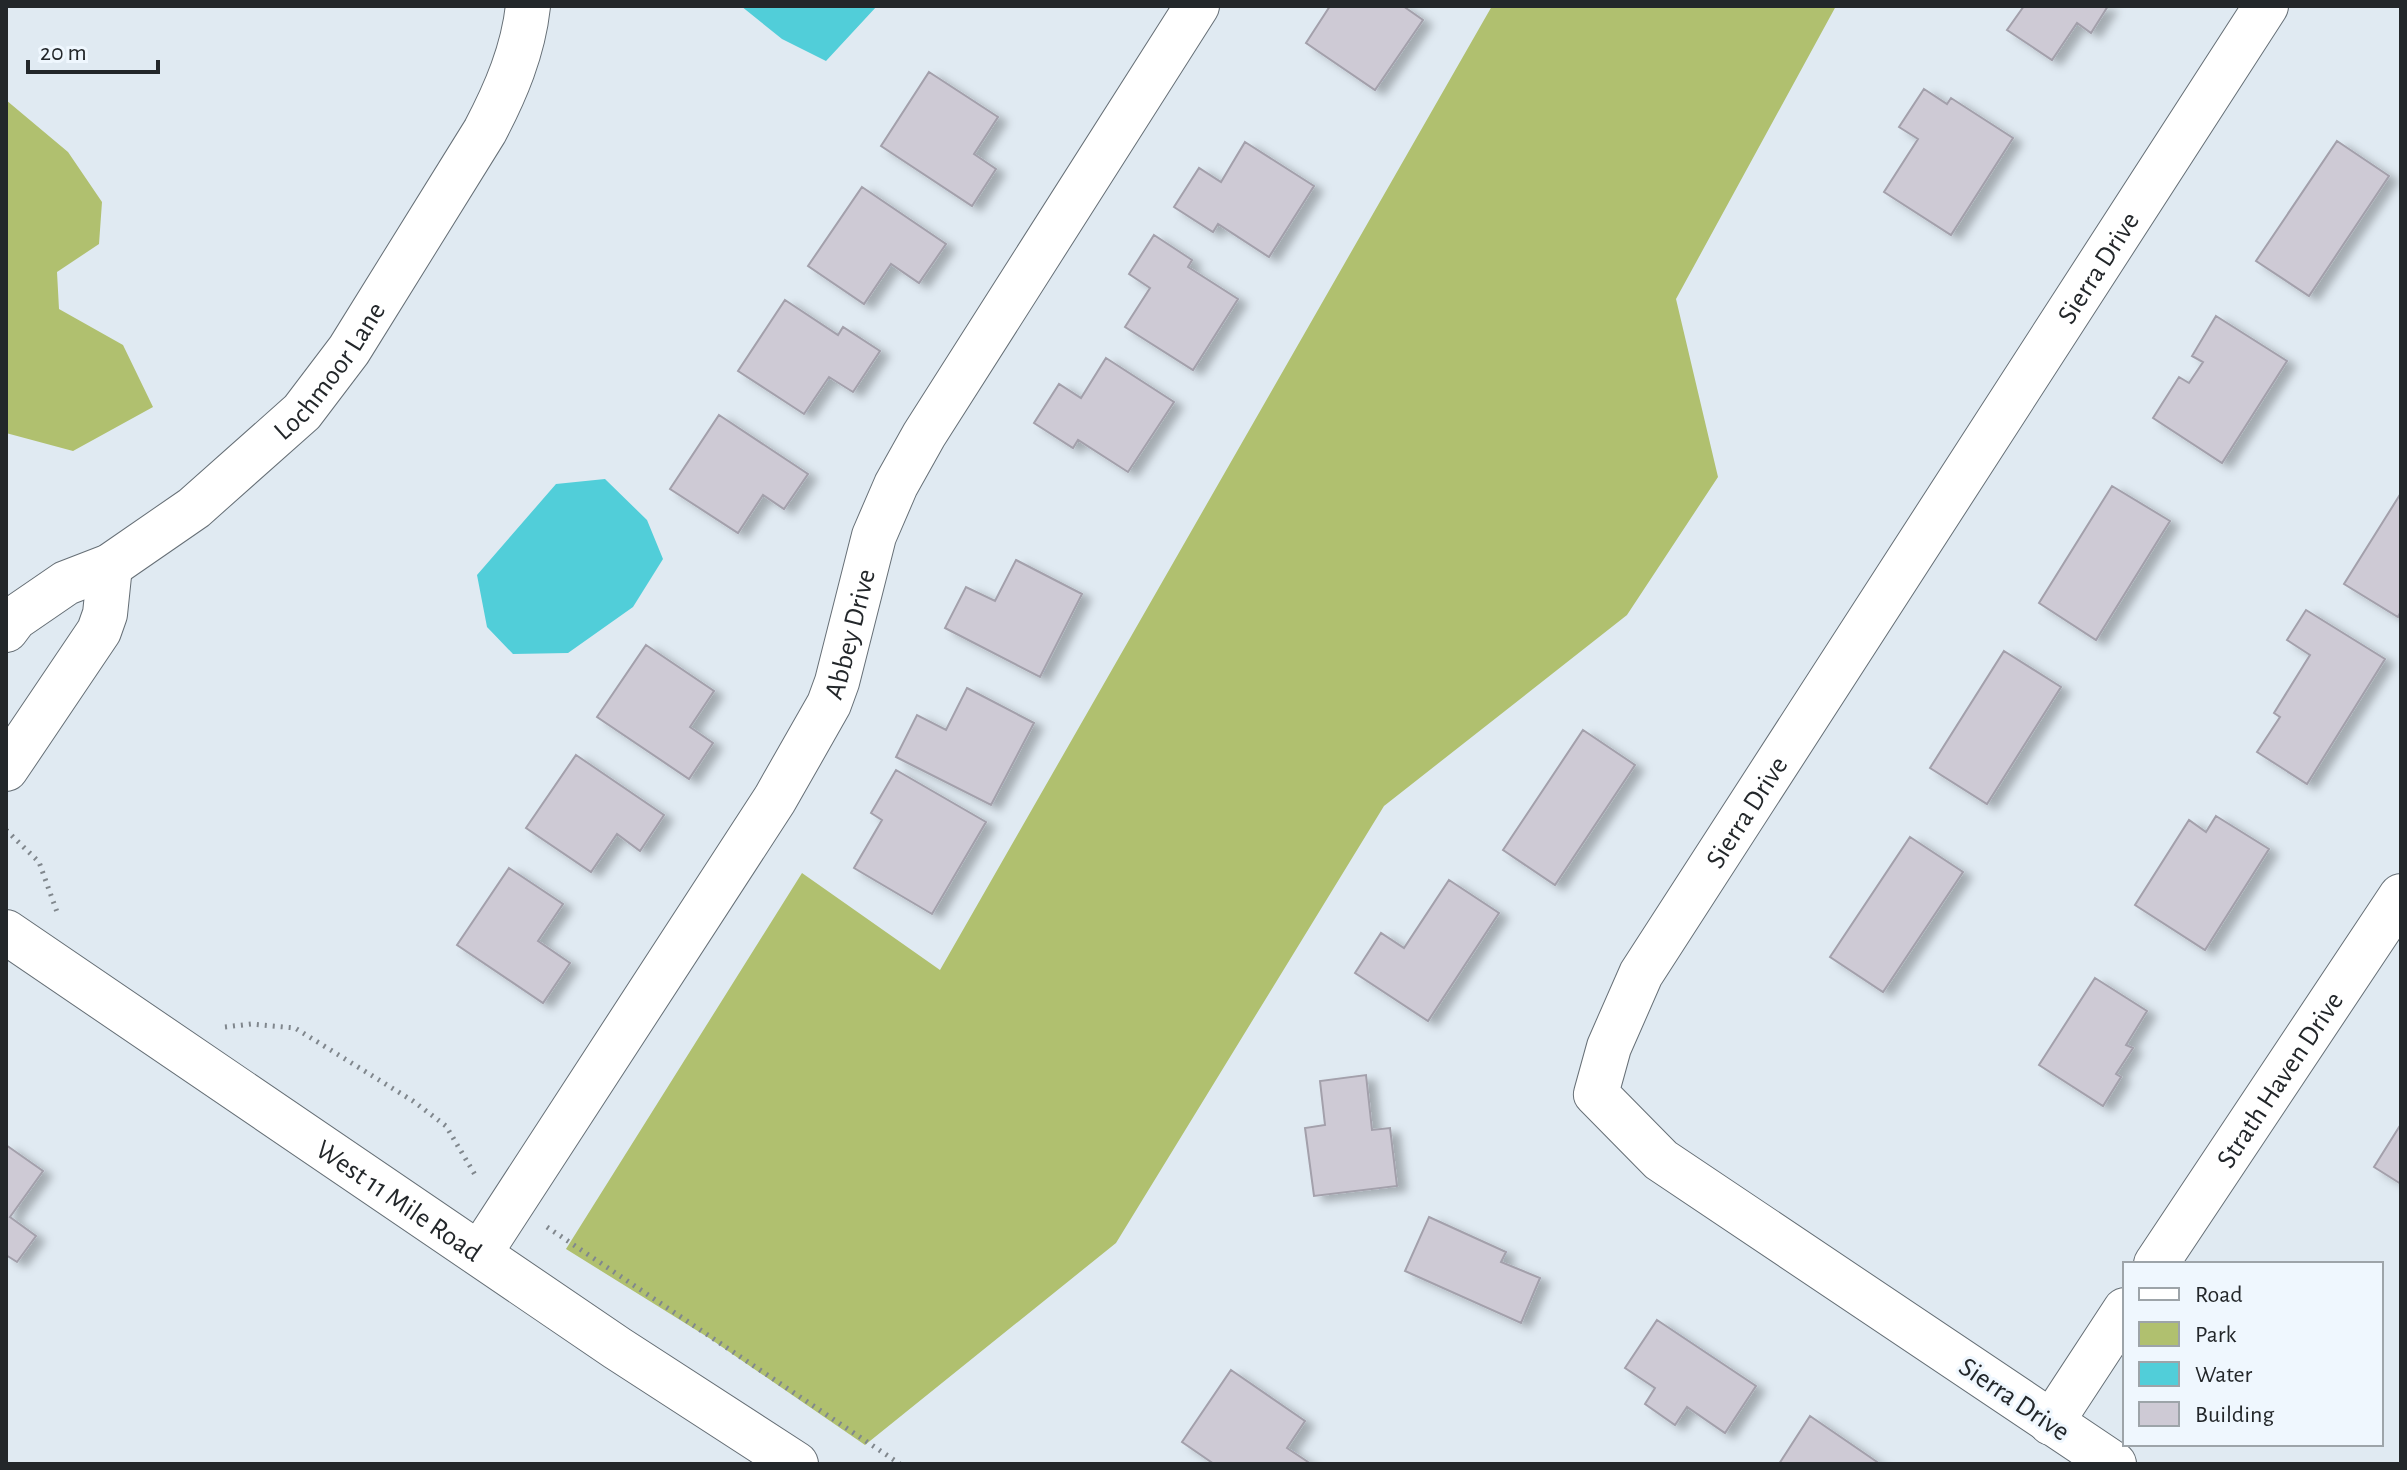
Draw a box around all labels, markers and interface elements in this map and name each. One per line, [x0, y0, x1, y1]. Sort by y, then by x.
scale bar [28, 24, 158, 74]
text: 20 m [40, 41, 87, 65]
street label: Sierra Drive [2053, 208, 2145, 329]
street label: Lochmoor Lane [269, 298, 391, 446]
street label: Abbey Drive [820, 566, 881, 703]
street label: Sierra Drive [1701, 752, 1794, 873]
street label: Strath Haven Drive [2212, 987, 2349, 1173]
street label: West 11 Mile Road [310, 1135, 486, 1268]
legend [2123, 1262, 2383, 1446]
text: Road [2195, 1283, 2243, 1307]
text: Park [2195, 1323, 2236, 1347]
street label: Sierra Drive [1954, 1353, 2074, 1447]
text: Water [2195, 1363, 2253, 1387]
text: Building [2195, 1403, 2274, 1427]

